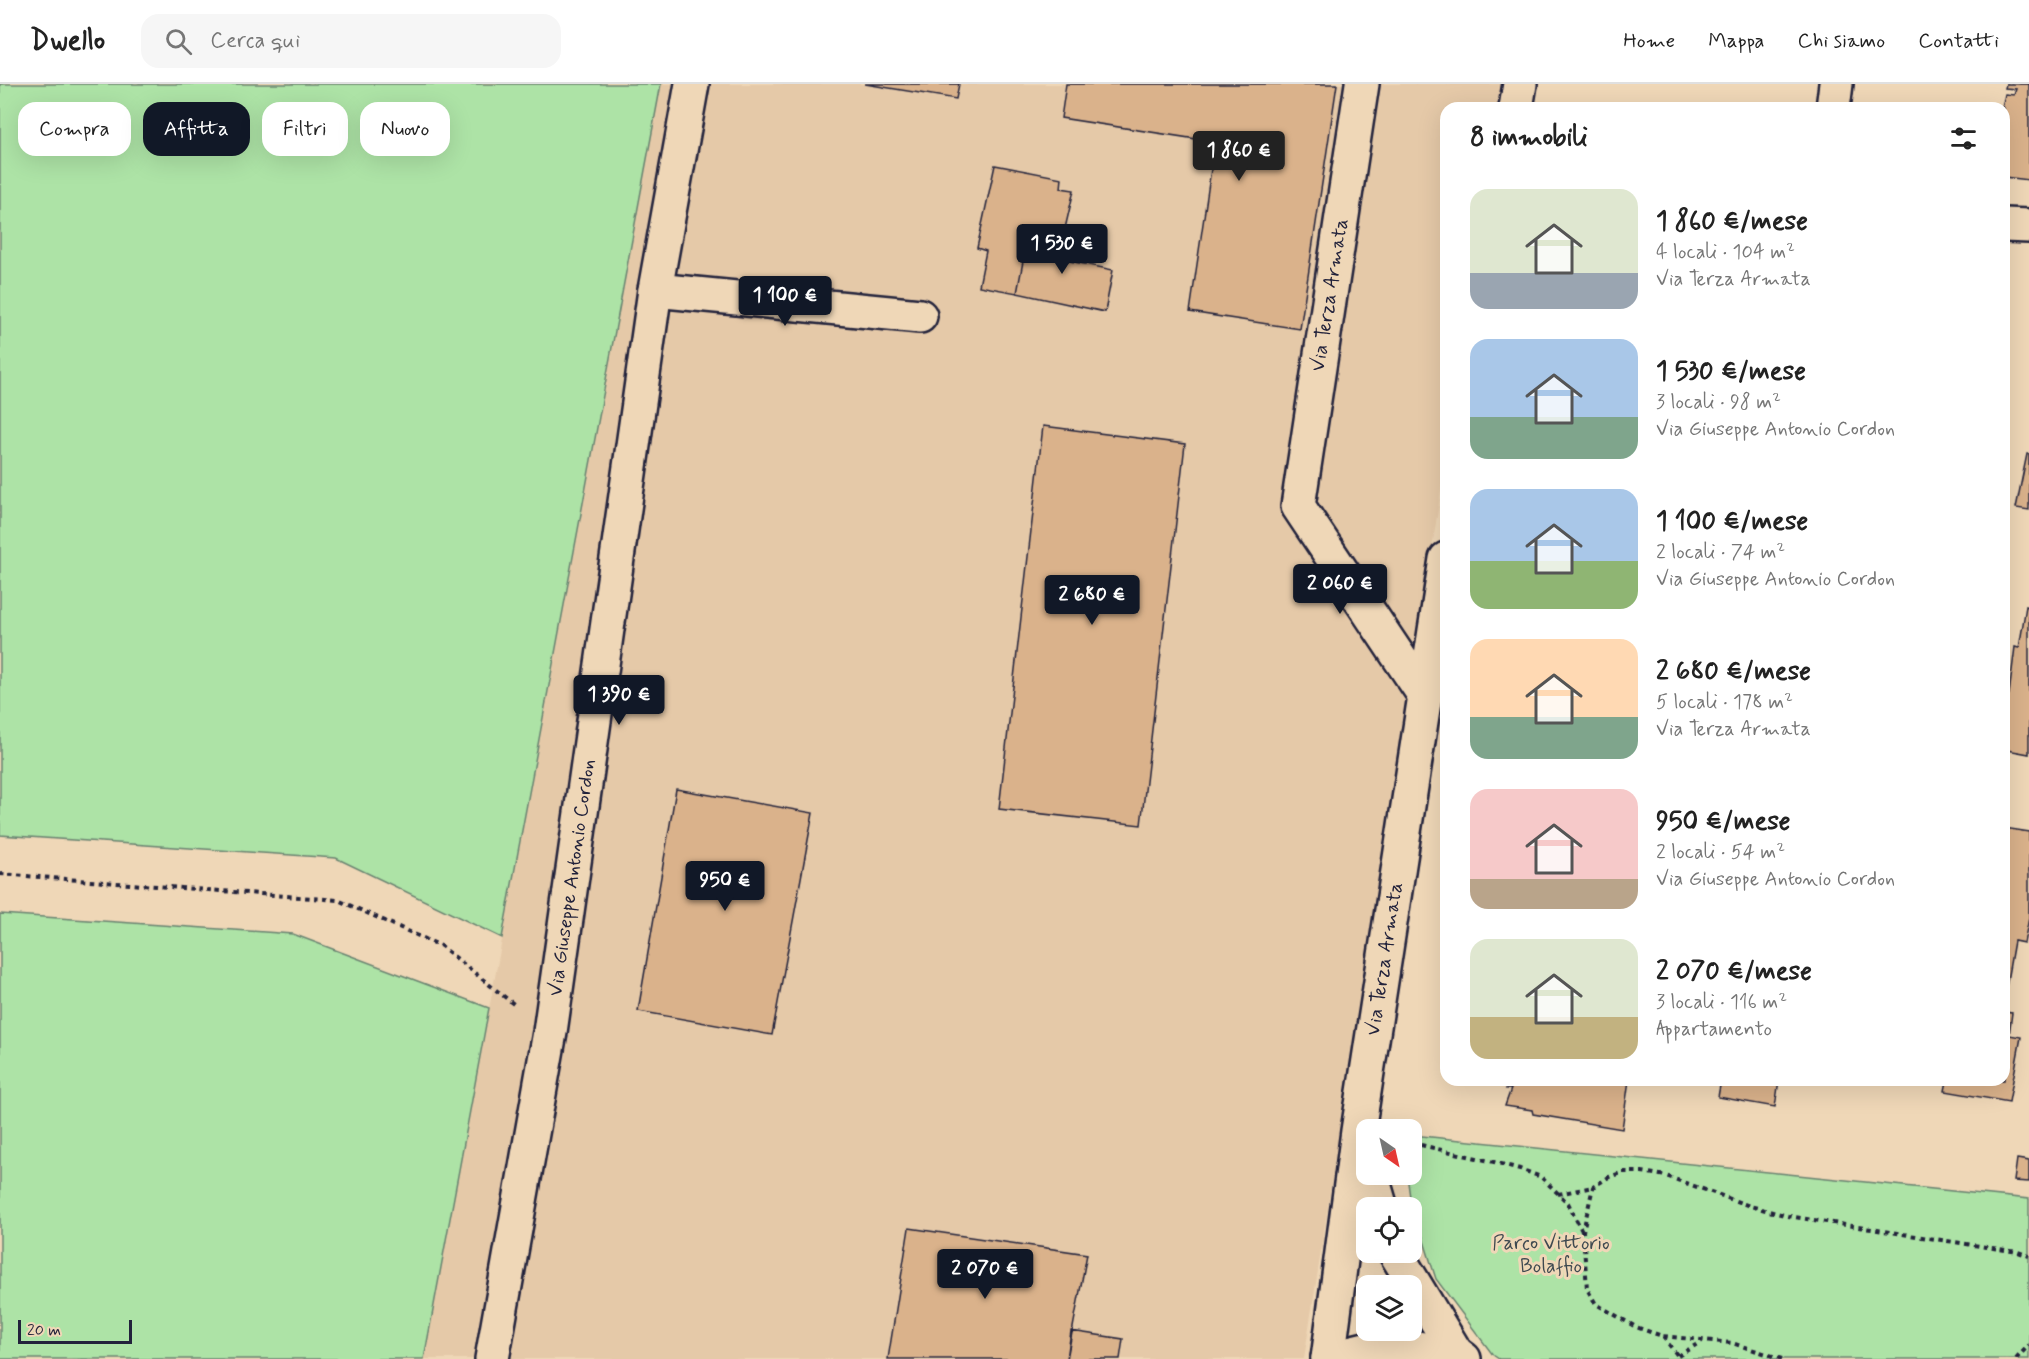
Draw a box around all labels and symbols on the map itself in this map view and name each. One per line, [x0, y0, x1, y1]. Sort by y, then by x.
pin: 1 860 € [1184, 131, 1294, 182]
street label: Via Terza Armata [1305, 216, 1355, 374]
pin: 1 530 € [1007, 224, 1117, 275]
pin: 1 100 € [730, 276, 840, 327]
pin: 2 060 € [1285, 564, 1395, 615]
pin: 2 680 € [1037, 575, 1147, 626]
pin: 1 390 € [564, 675, 674, 726]
street label: Via Giuseppe Antonio Cordon [542, 757, 602, 998]
pin: 950 € [683, 861, 767, 912]
street label: Via Terza Armata [1359, 880, 1410, 1038]
north arrow [1356, 1119, 1422, 1185]
park label: Parco Vittorio Bolaffio [1492, 1230, 1610, 1280]
pin: 2 070 € [930, 1249, 1040, 1300]
scale bar [18, 1317, 132, 1344]

